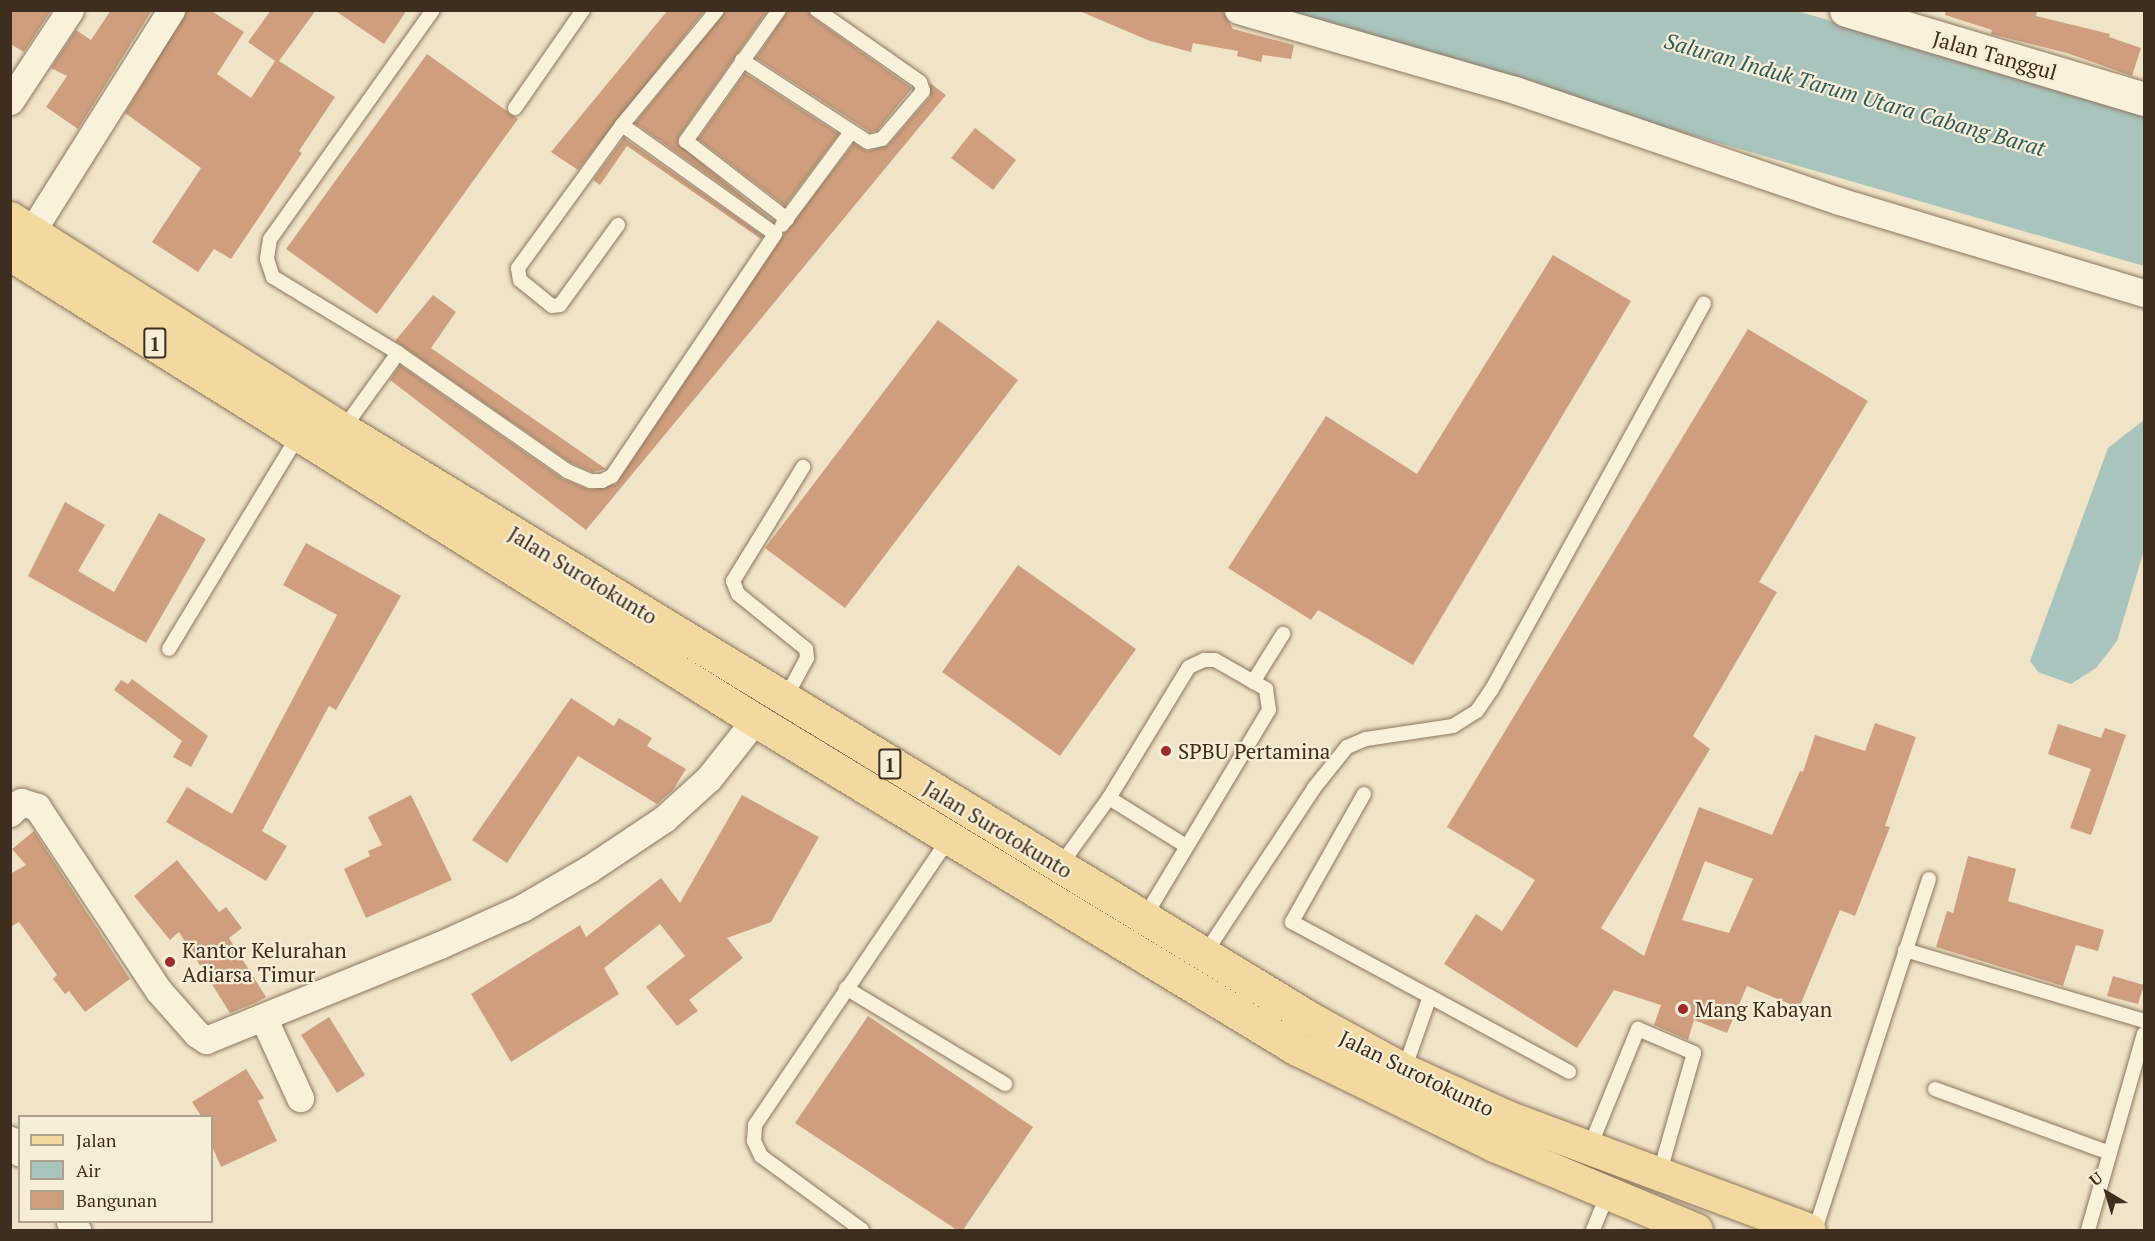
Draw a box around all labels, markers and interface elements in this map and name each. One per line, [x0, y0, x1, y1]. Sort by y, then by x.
street label: Jalan Tanggul [1930, 25, 2060, 85]
water label: Saluran Induk Tarum Utara Cabang Barat [1661, 27, 2049, 161]
road number: 1 [143, 326, 167, 360]
street label: Jalan Surotokunto [504, 521, 662, 629]
place label: SPBU Pertamina [1178, 738, 1330, 764]
marker: SPBU Pertamina [1159, 744, 1173, 758]
road number: 1 [878, 747, 902, 781]
street label: Jalan Surotokunto [919, 775, 1077, 883]
place label: Kantor Kelurahan Adiarsa Timur [182, 937, 347, 987]
marker: Kantor Kelurahan Adiarsa Timur [163, 955, 177, 969]
place label: Mang Kabayan [1695, 996, 1832, 1022]
marker: Mang Kabayan [1676, 1002, 1690, 1016]
street label: Jalan Surotokunto [1335, 1025, 1499, 1121]
legend [18, 1115, 213, 1223]
text: Jalan [76, 1128, 116, 1152]
text: Air [76, 1158, 101, 1182]
north arrow [2077, 1163, 2137, 1223]
text: U [2085, 1167, 2107, 1191]
text: Bangunan [76, 1188, 157, 1212]

